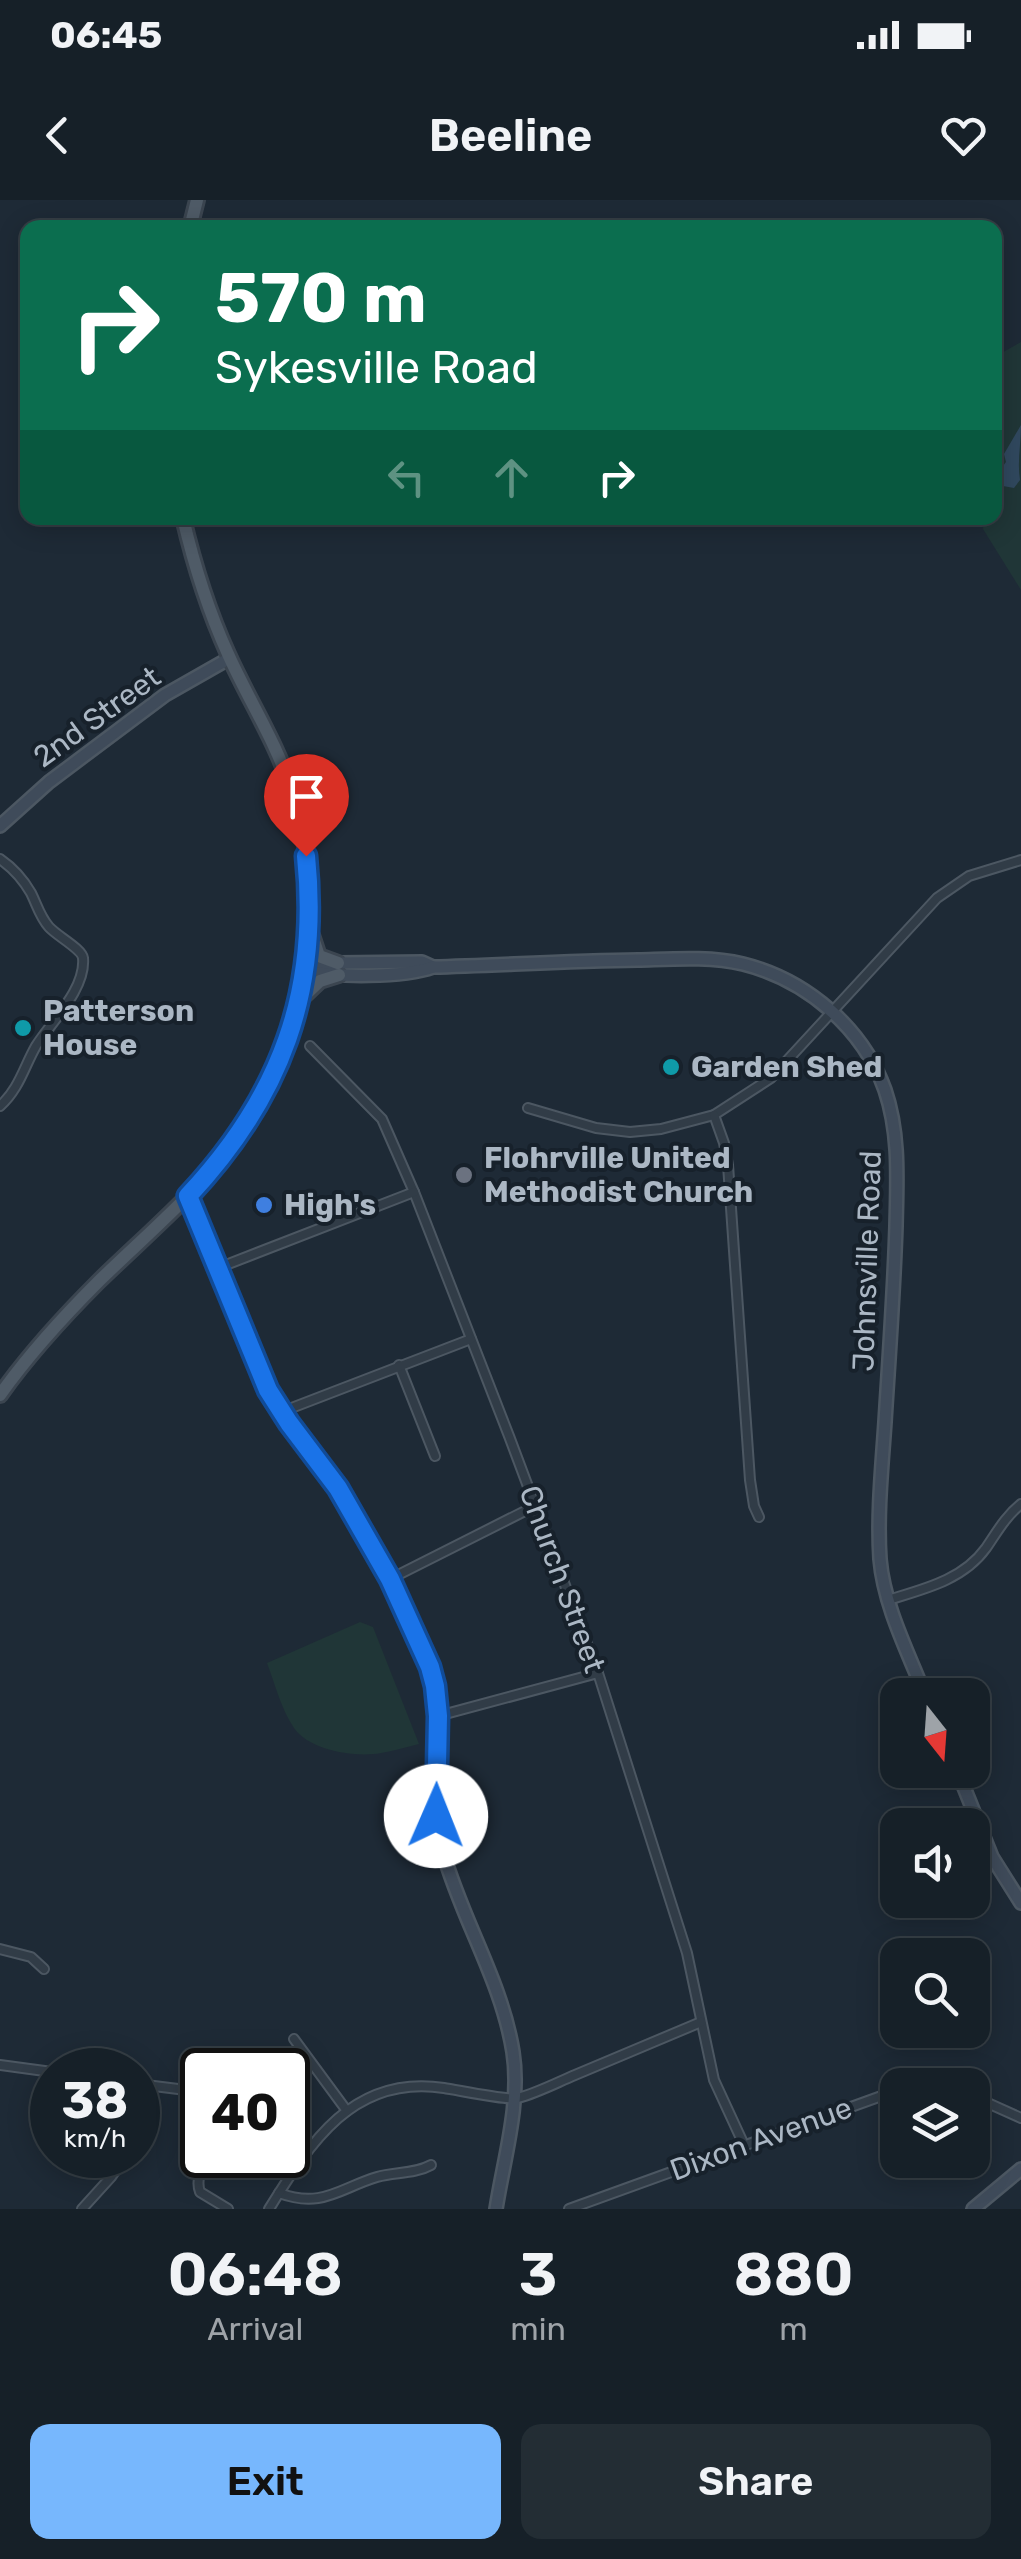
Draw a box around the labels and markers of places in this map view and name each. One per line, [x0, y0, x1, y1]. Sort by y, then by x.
pin [264, 754, 349, 857]
place label: Patterson House [43, 993, 194, 1063]
marker: Patterson House [12, 1017, 34, 1039]
place label: Garden Shed [691, 1049, 882, 1085]
marker: Garden Shed [660, 1056, 682, 1078]
place label: Flohrville United Methodist Church [484, 1140, 753, 1210]
marker: Flohrville United Methodist Church [453, 1164, 475, 1186]
place label: High's [284, 1187, 376, 1223]
marker: High's [253, 1194, 275, 1216]

